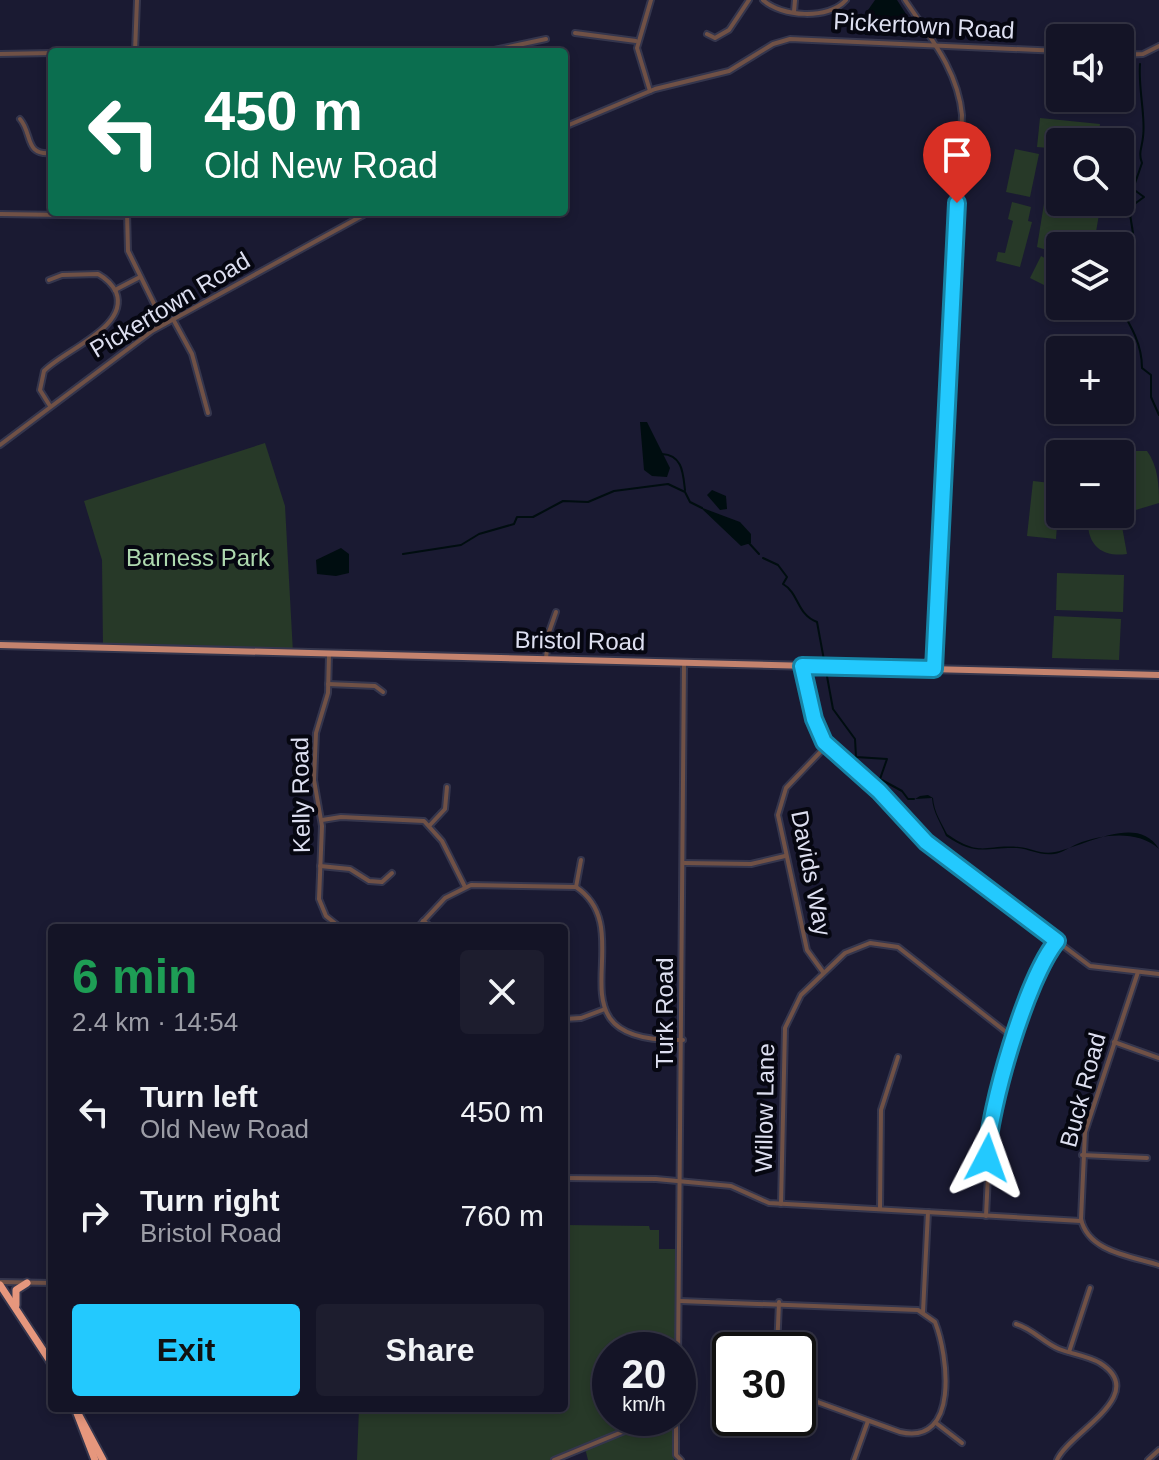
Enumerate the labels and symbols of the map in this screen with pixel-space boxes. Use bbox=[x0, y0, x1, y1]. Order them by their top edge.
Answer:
street label: Pickertown Road bbox=[833, 7, 1015, 44]
pin bbox=[923, 121, 991, 203]
street label: Pickertown Road bbox=[85, 246, 254, 363]
park label: Barness Park bbox=[126, 544, 271, 571]
street label: Bristol Road bbox=[514, 626, 646, 655]
street label: Kelly Road bbox=[286, 737, 315, 853]
street label: Davids Way bbox=[786, 808, 837, 938]
street label: Turk Road bbox=[651, 957, 678, 1069]
street label: Buck Road bbox=[1054, 1030, 1111, 1150]
street label: Willow Lane bbox=[750, 1043, 779, 1173]
position arrow bbox=[945, 1116, 1029, 1200]
speed limit sign: 30 bbox=[712, 1332, 816, 1436]

